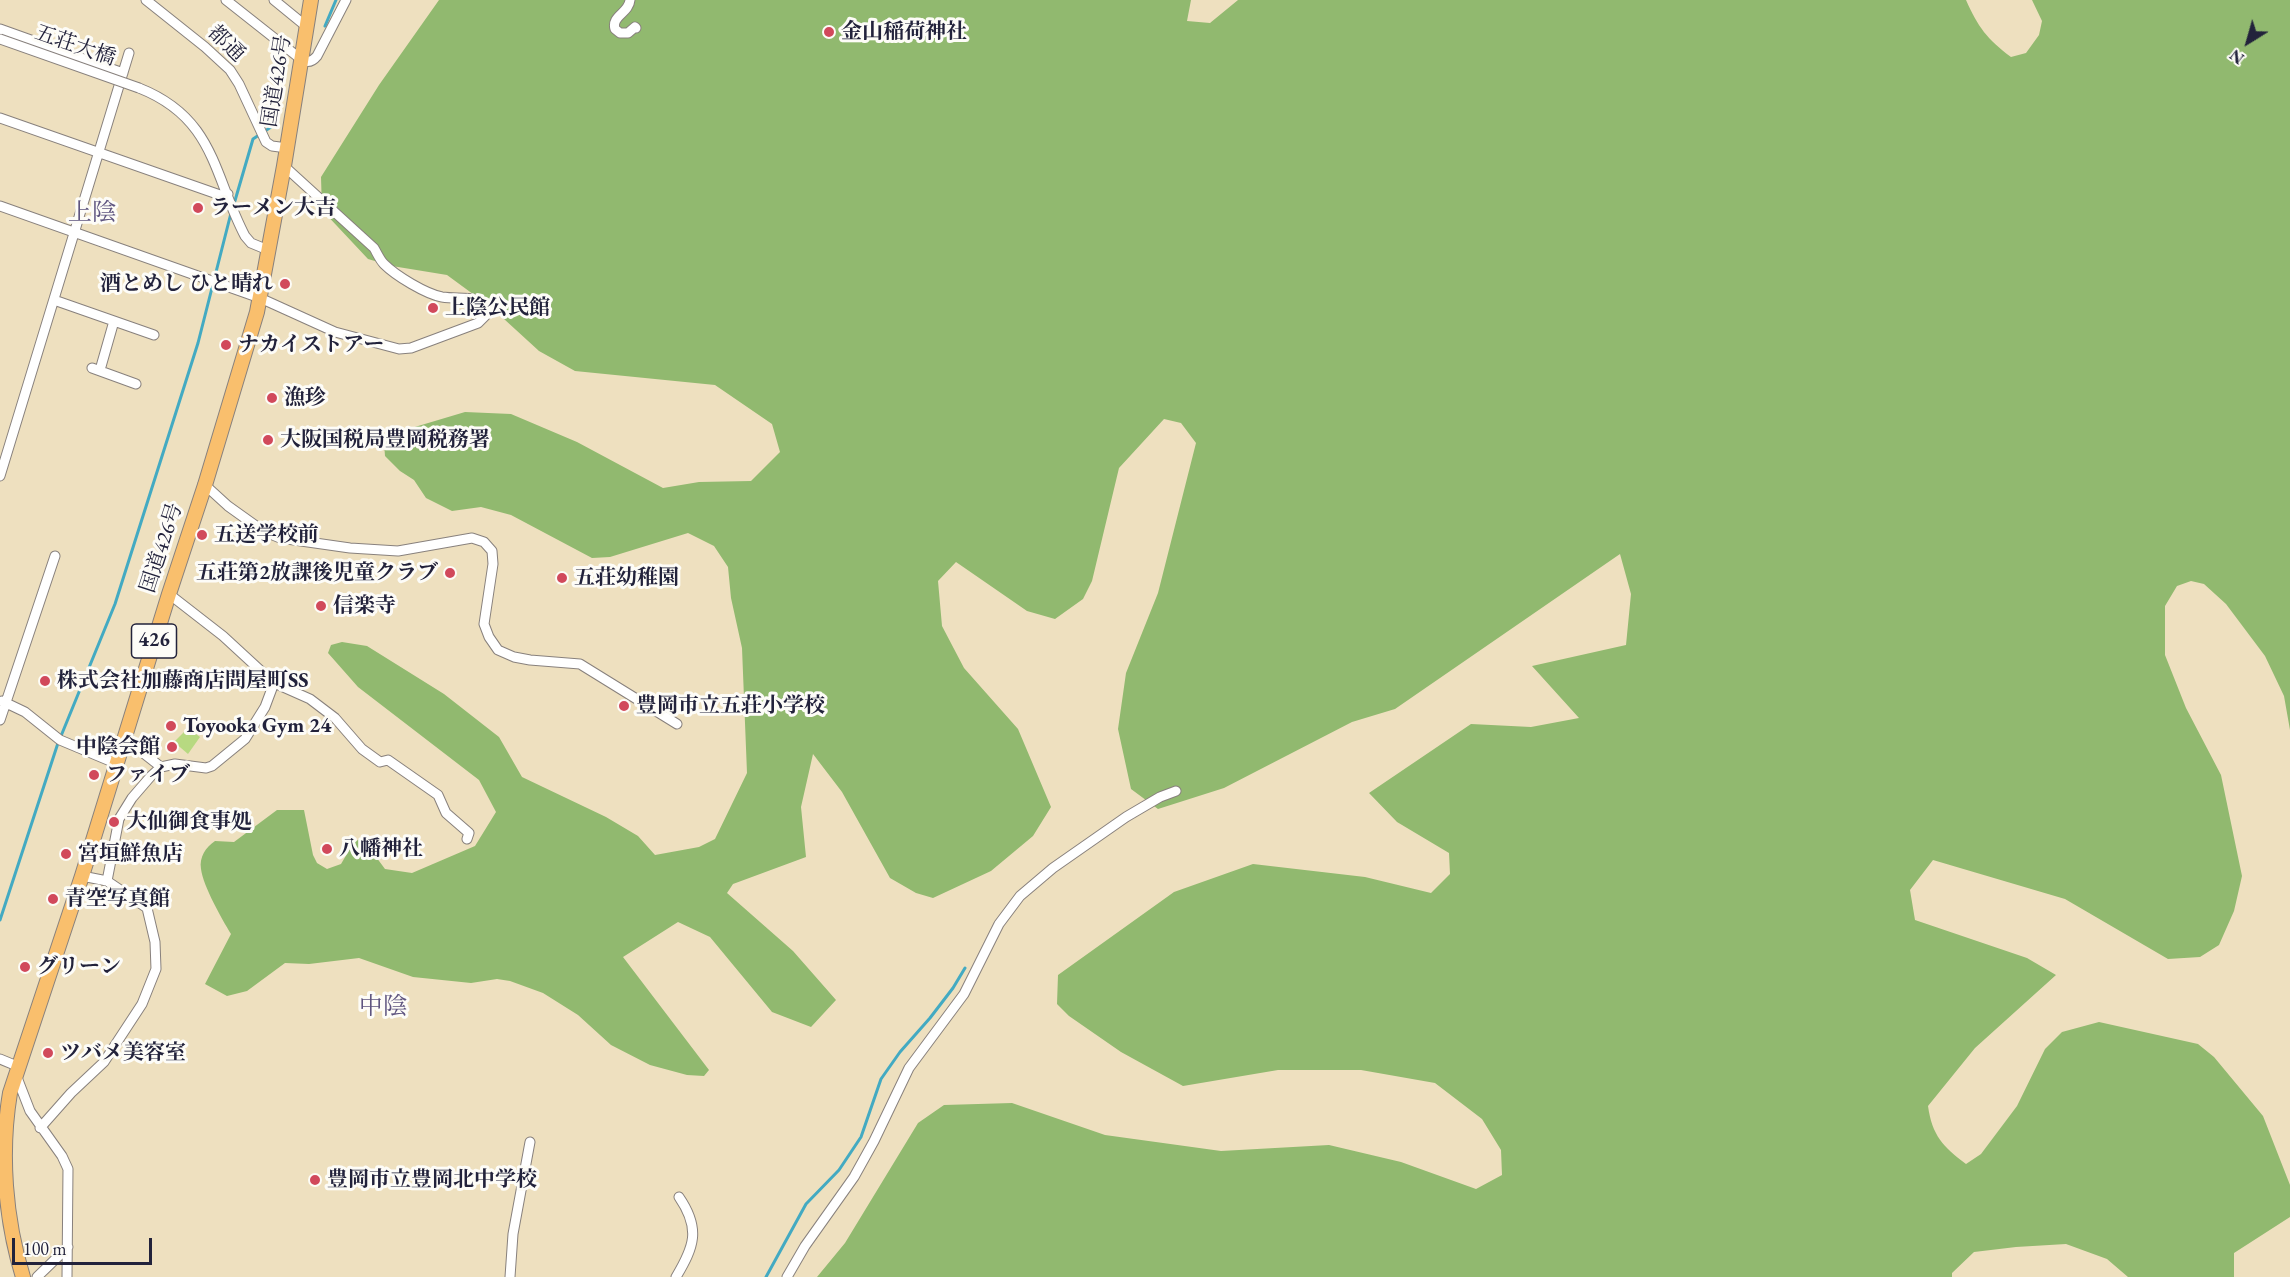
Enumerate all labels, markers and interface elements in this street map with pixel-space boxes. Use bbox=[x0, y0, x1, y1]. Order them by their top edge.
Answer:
north arrow bbox=[2218, 12, 2278, 72]
place label: 金山稲荷神社 bbox=[841, 19, 967, 45]
street label: 五荘大橋 bbox=[31, 20, 119, 72]
street label: 都通 bbox=[202, 20, 250, 68]
marker: 金山稲荷神社 bbox=[822, 25, 836, 39]
street label: 国道426号 bbox=[257, 33, 297, 129]
text: N bbox=[2225, 44, 2248, 69]
place label: ラーメン大吉 bbox=[210, 195, 336, 221]
district label: 上陰 bbox=[68, 199, 116, 227]
marker: ラーメン大吉 bbox=[191, 201, 205, 215]
place label: 酒とめし ひと晴れ bbox=[100, 271, 273, 297]
marker: 酒とめし ひと晴れ bbox=[278, 277, 292, 291]
place label: 上陰公民館 bbox=[445, 295, 550, 321]
marker: 上陰公民館 bbox=[426, 301, 440, 315]
place label: ナカイストアー bbox=[238, 332, 384, 358]
marker: ナカイストアー bbox=[219, 338, 233, 352]
place label: 漁珍 bbox=[284, 385, 326, 411]
marker: 漁珍 bbox=[265, 391, 279, 405]
place label: 大阪国税局豊岡税務署 bbox=[280, 427, 490, 453]
marker: 大阪国税局豊岡税務署 bbox=[261, 433, 275, 447]
street label: 国道426号 bbox=[136, 500, 188, 596]
place label: 五送学校前 bbox=[214, 522, 319, 548]
marker: 五送学校前 bbox=[195, 528, 209, 542]
place label: 五荘第2放課後児童クラブ bbox=[196, 560, 438, 586]
place label: 五荘幼稚園 bbox=[574, 565, 679, 591]
marker: 五荘第2放課後児童クラブ bbox=[443, 566, 457, 580]
marker: 五荘幼稚園 bbox=[555, 571, 569, 585]
place label: 信楽寺 bbox=[333, 593, 396, 619]
marker: 信楽寺 bbox=[314, 599, 328, 613]
road number: 426 bbox=[132, 624, 176, 658]
place label: 株式会社加藤商店問屋町SS bbox=[57, 668, 309, 694]
marker: 株式会社加藤商店問屋町SS bbox=[38, 674, 52, 688]
place label: 豊岡市立五荘小学校 bbox=[636, 693, 825, 719]
marker: 豊岡市立五荘小学校 bbox=[617, 699, 631, 713]
place label: Toyooka Gym 24 bbox=[183, 713, 331, 739]
marker: Toyooka Gym 24 bbox=[164, 719, 178, 733]
place label: 中陰会館 bbox=[76, 734, 160, 760]
marker: 中陰会館 bbox=[165, 740, 179, 754]
place label: ファイブ bbox=[106, 762, 190, 788]
marker: ファイブ bbox=[87, 768, 101, 782]
place label: 大仙御食事処 bbox=[126, 809, 252, 835]
marker: 大仙御食事処 bbox=[107, 815, 121, 829]
place label: 八幡神社 bbox=[339, 836, 423, 862]
place label: 宮垣鮮魚店 bbox=[78, 841, 183, 867]
marker: 八幡神社 bbox=[320, 842, 334, 856]
marker: 宮垣鮮魚店 bbox=[59, 847, 73, 861]
place label: 青空写真館 bbox=[65, 886, 170, 912]
marker: 青空写真館 bbox=[46, 892, 60, 906]
place label: グリーン bbox=[37, 954, 121, 980]
marker: グリーン bbox=[18, 960, 32, 974]
district label: 中陰 bbox=[359, 993, 407, 1021]
place label: ツバメ美容室 bbox=[60, 1040, 186, 1066]
marker: ツバメ美容室 bbox=[41, 1046, 55, 1060]
place label: 豊岡市立豊岡北中学校 bbox=[327, 1167, 537, 1193]
marker: 豊岡市立豊岡北中学校 bbox=[308, 1173, 322, 1187]
scale bar bbox=[15, 1226, 154, 1264]
text: 100 m bbox=[23, 1237, 67, 1260]

